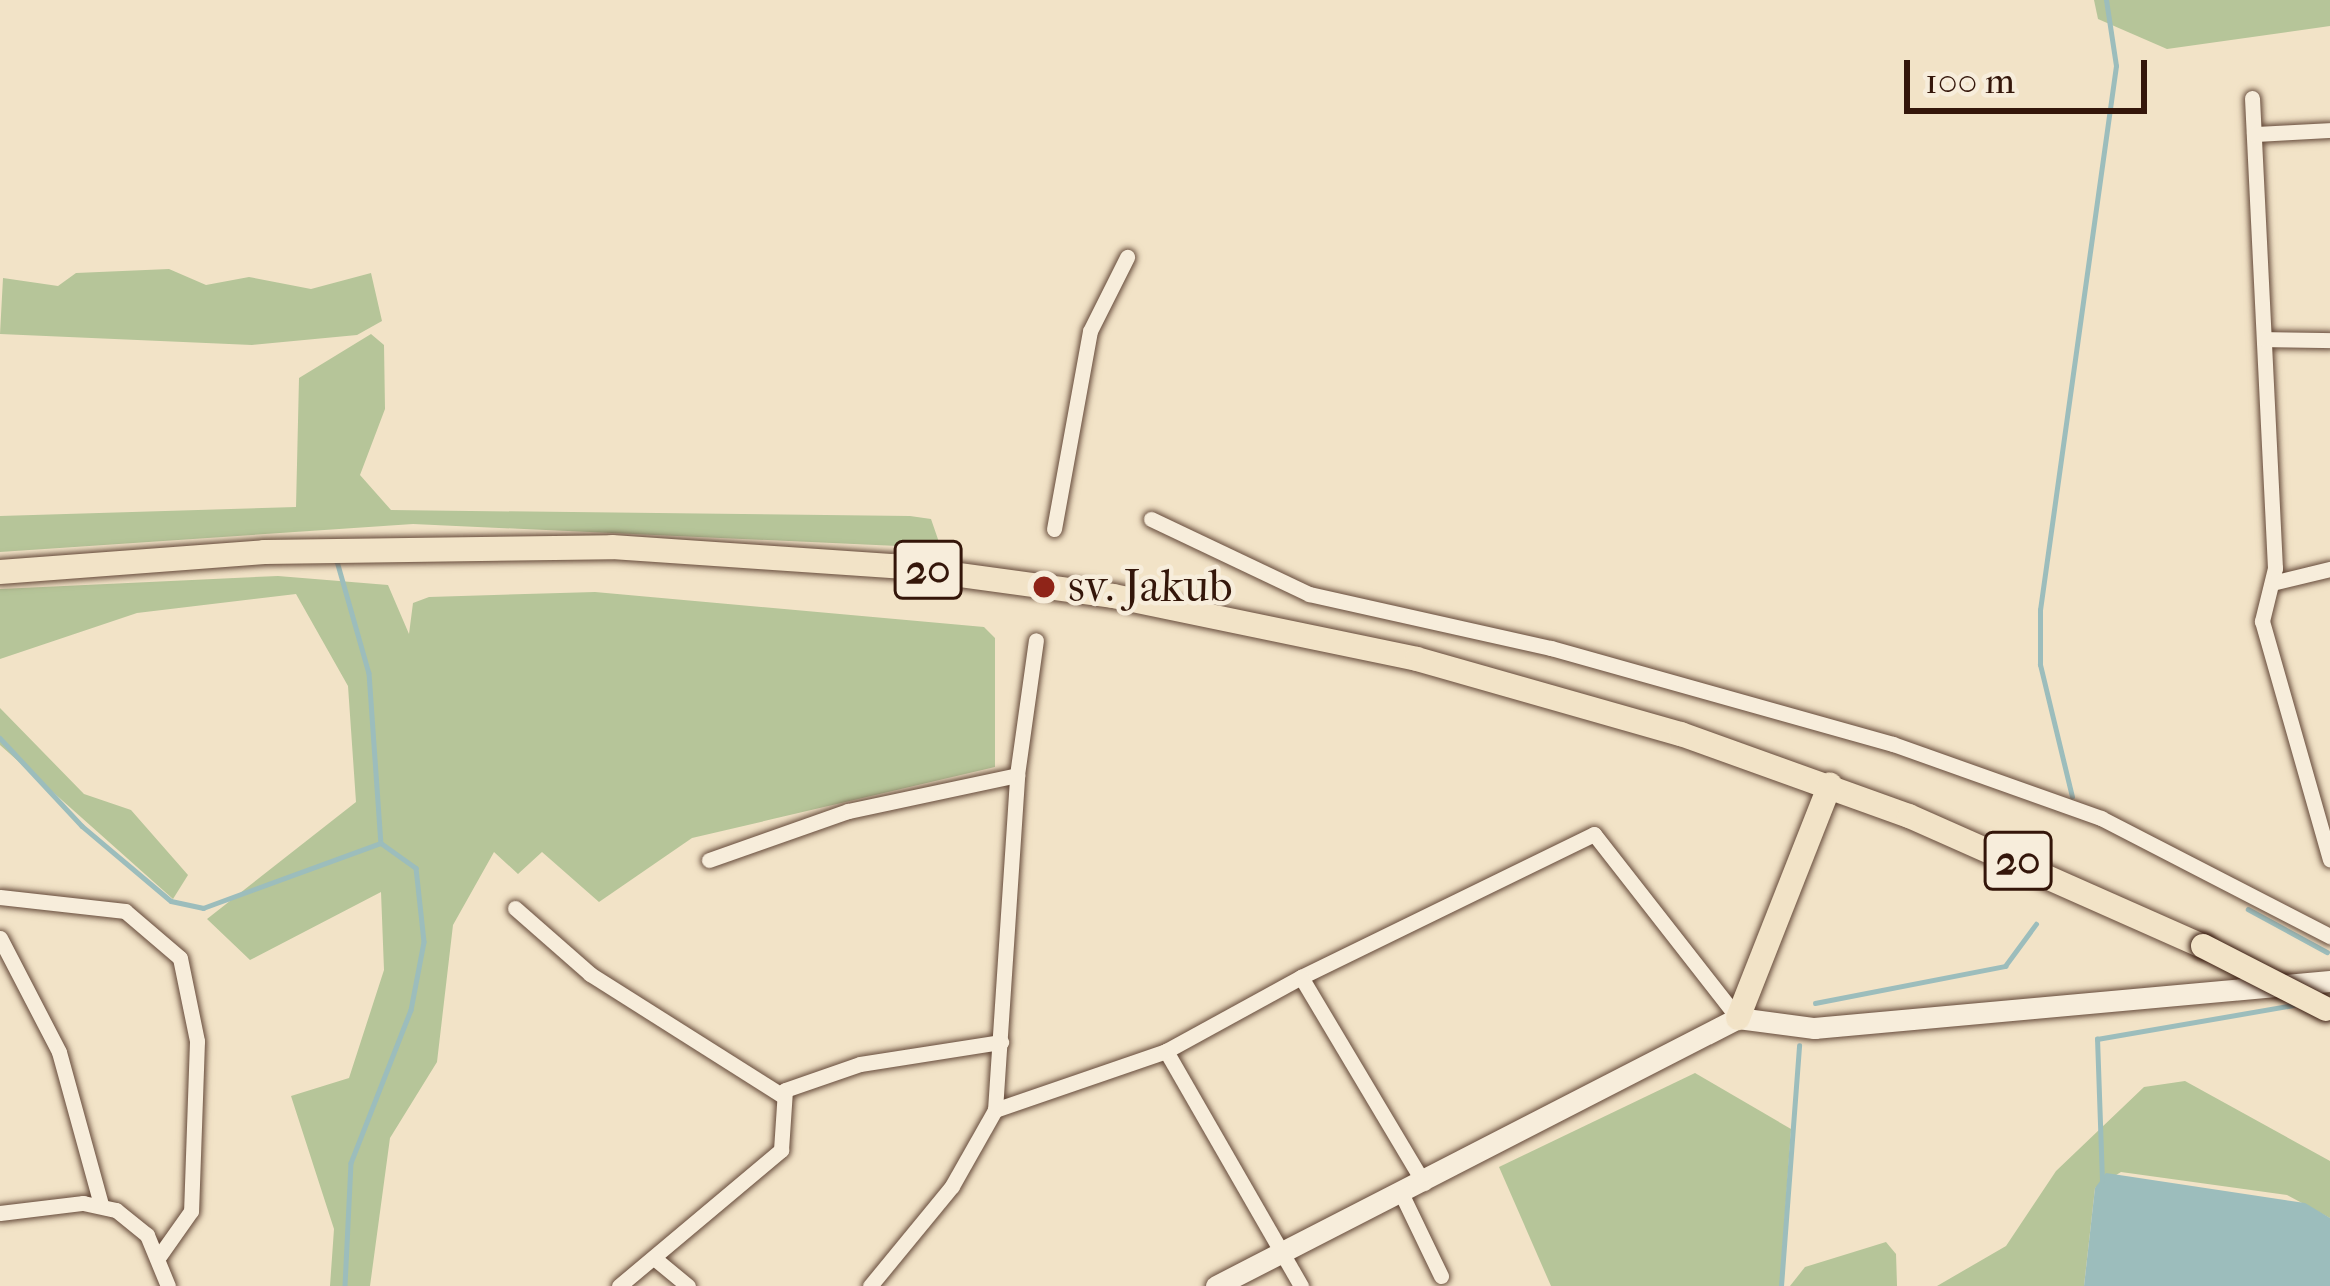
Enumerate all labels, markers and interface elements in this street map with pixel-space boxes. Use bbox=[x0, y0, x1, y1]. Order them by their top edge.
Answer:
scale bar bbox=[1910, 36, 2153, 110]
text: 100 m bbox=[1925, 60, 2015, 102]
road number: 20 bbox=[892, 534, 964, 606]
place label: sv. Jakub bbox=[1068, 560, 1232, 614]
marker: sv. Jakub bbox=[1031, 574, 1057, 600]
road number: 20 bbox=[1982, 825, 2054, 897]

